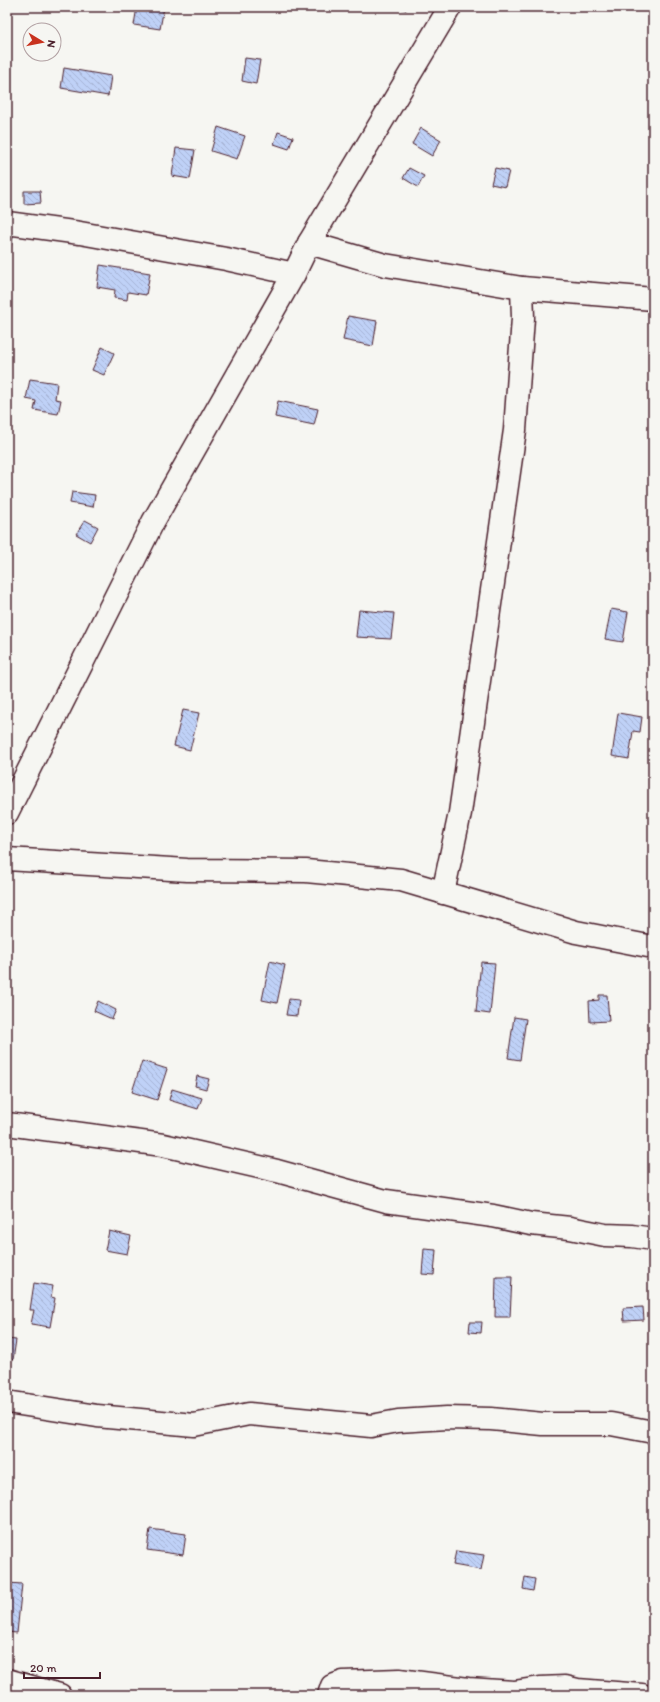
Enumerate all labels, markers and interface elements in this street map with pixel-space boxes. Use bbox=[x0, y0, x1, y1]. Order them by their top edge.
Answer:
north arrow bbox=[22, 22, 62, 62]
text: N bbox=[44, 39, 58, 48]
scale bar bbox=[24, 1654, 100, 1680]
text: 20 m bbox=[30, 1661, 57, 1675]

